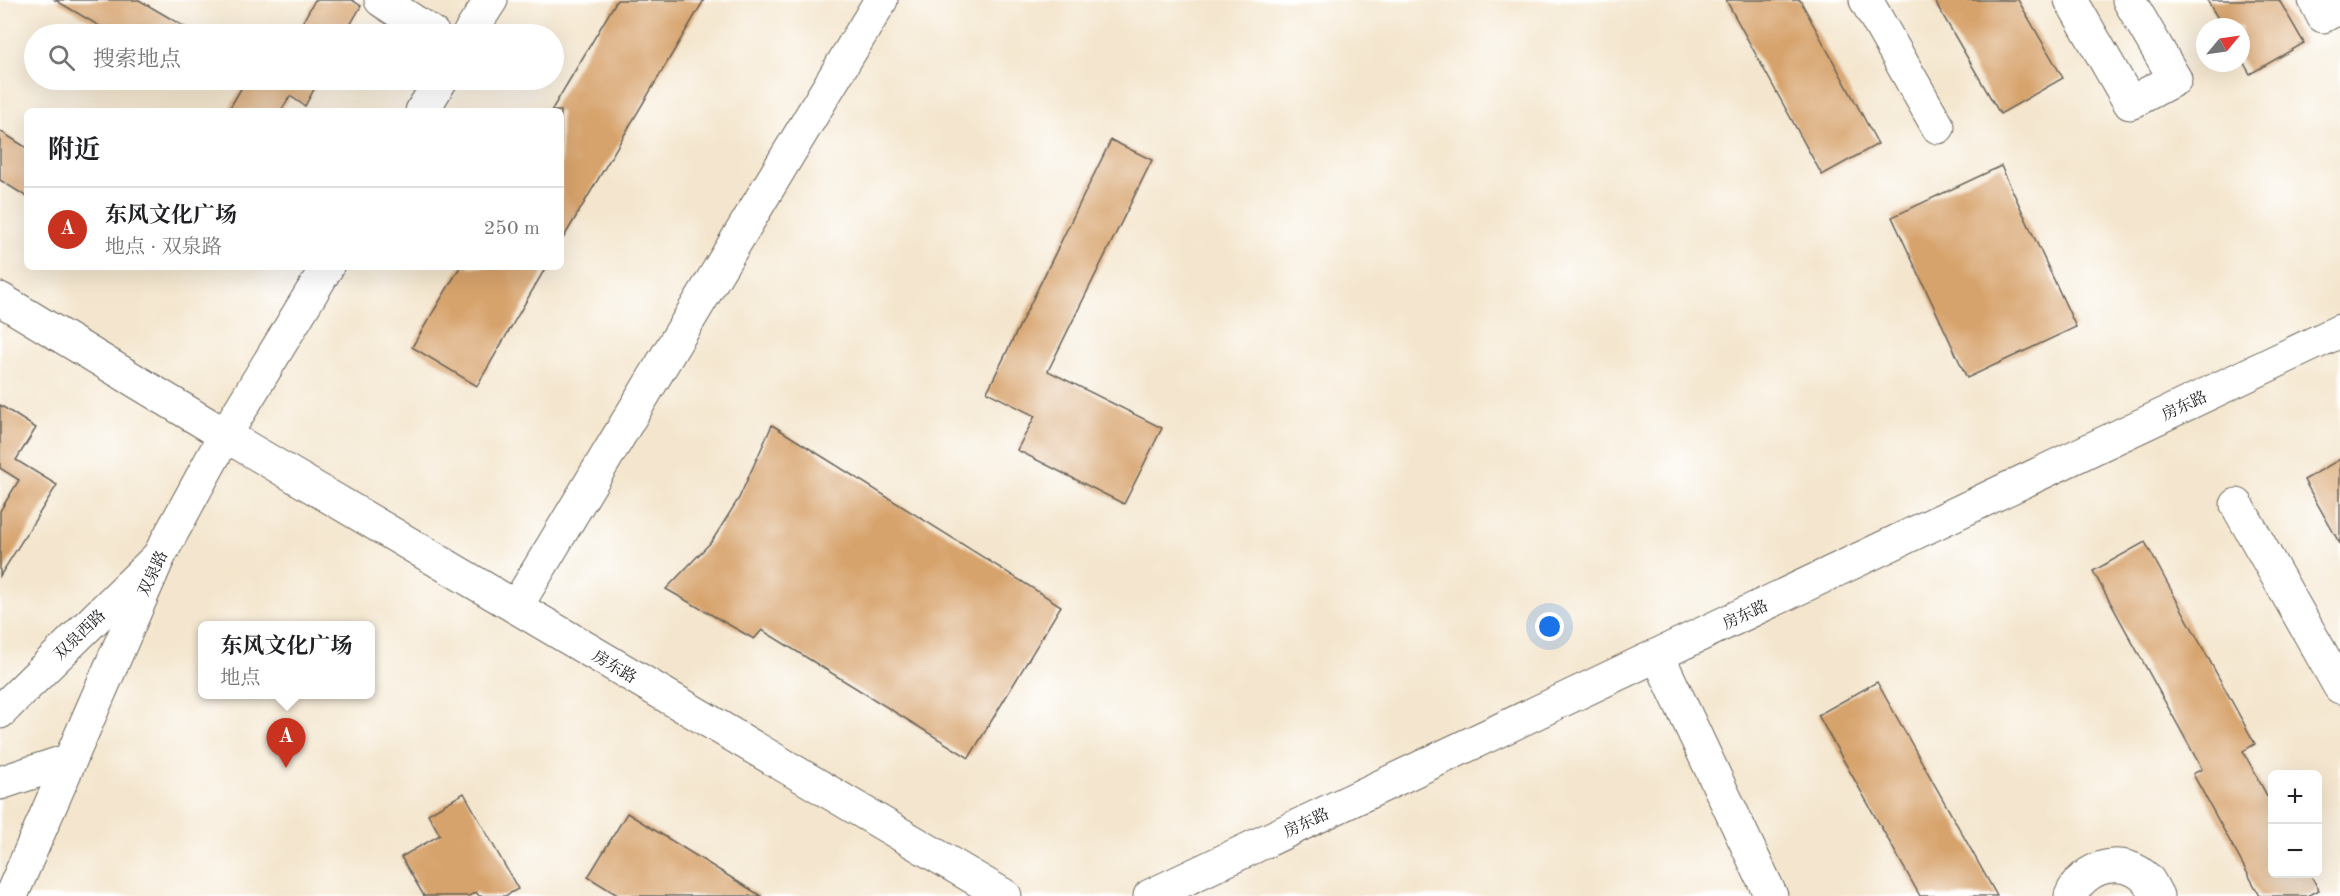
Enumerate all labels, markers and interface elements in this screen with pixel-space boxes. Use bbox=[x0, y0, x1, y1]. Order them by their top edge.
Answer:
north arrow bbox=[2196, 18, 2250, 72]
search box bbox=[24, 24, 564, 90]
icon: search bbox=[45, 41, 78, 74]
text: 搜索地点 bbox=[93, 49, 181, 71]
text: 附近 bbox=[48, 138, 100, 164]
text: 东风文化广场 bbox=[105, 205, 237, 227]
text: A bbox=[60, 219, 75, 239]
text: 250 m bbox=[484, 219, 540, 239]
text: 地点 · 双泉路 bbox=[105, 238, 222, 258]
street label: 房东路 bbox=[2159, 388, 2210, 424]
street label: 双泉路 bbox=[135, 548, 171, 599]
street label: 房东路 bbox=[1720, 597, 1771, 633]
street label: 双泉西路 bbox=[50, 606, 109, 663]
your location bbox=[1535, 612, 1564, 641]
popup bbox=[198, 621, 375, 699]
text: 东风文化广场 bbox=[220, 636, 353, 658]
street label: 房东路 bbox=[589, 647, 640, 687]
text: 地点 bbox=[220, 669, 260, 689]
pin: A bbox=[266, 718, 306, 768]
map controls bbox=[2268, 770, 2322, 878]
button: + bbox=[2268, 770, 2322, 824]
street label: 房东路 bbox=[1281, 805, 1332, 841]
button: − bbox=[2268, 824, 2322, 878]

